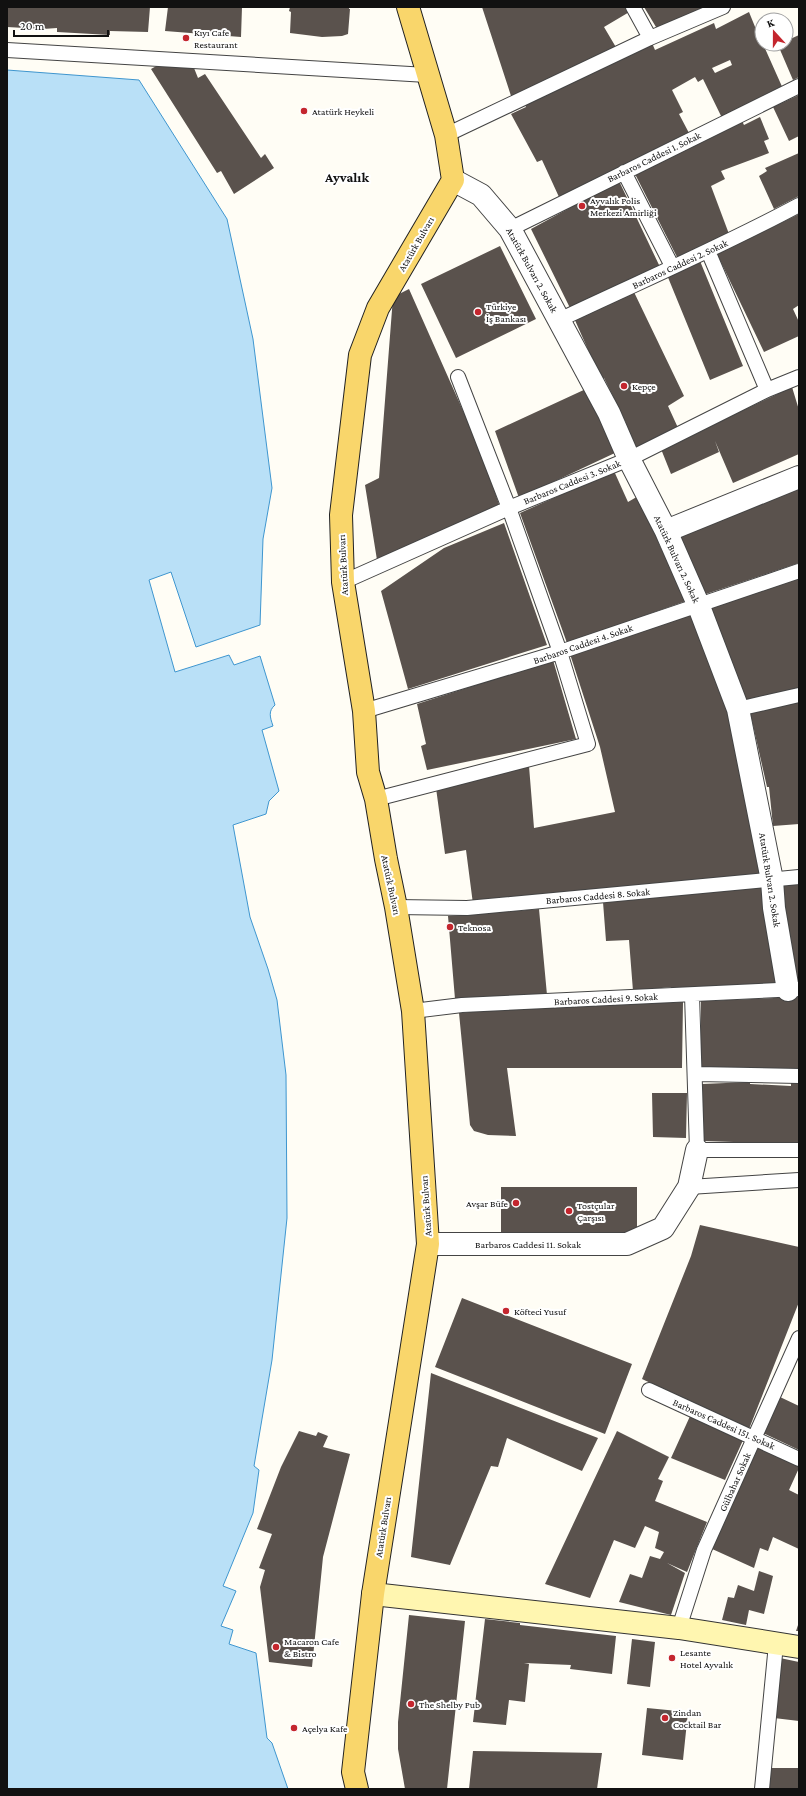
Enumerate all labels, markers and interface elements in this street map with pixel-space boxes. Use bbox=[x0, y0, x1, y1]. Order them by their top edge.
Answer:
scale bar bbox=[14, 12, 108, 38]
north arrow bbox=[754, 12, 794, 52]
text: K bbox=[765, 15, 777, 30]
text: 20 m bbox=[20, 19, 45, 33]
place label: Kıyı Cafe Restaurant bbox=[194, 27, 238, 50]
marker: Kıyı Cafe Restaurant bbox=[181, 33, 191, 43]
marker: Atatürk Heykeli bbox=[299, 106, 309, 116]
place label: Atatürk Heykeli bbox=[312, 106, 375, 117]
street label: Barbaros Caddesi 1. Sokak bbox=[606, 129, 703, 184]
district label: Ayvalık bbox=[324, 169, 369, 185]
place label: Ayvalık Polis Merkezi Amirliği bbox=[590, 195, 657, 218]
marker: Ayvalık Polis Merkezi Amirliği bbox=[577, 201, 587, 211]
street label: Atatürk Bulvarı bbox=[396, 215, 436, 273]
street label: Atatürk Bulvarı 2. Sokak bbox=[504, 226, 560, 315]
street label: Barbaros Caddesi 2. Sokak bbox=[631, 237, 730, 291]
place label: Türkiye İş Bankası bbox=[486, 301, 527, 324]
marker: Türkiye İş Bankası bbox=[473, 307, 483, 317]
marker: Kepçe bbox=[619, 381, 629, 391]
place label: Kepçe bbox=[632, 381, 656, 392]
street label: Barbaros Caddesi 3. Sokak bbox=[522, 457, 622, 507]
street label: Atatürk Bulvarı 2. Sokak bbox=[652, 513, 702, 605]
street label: Atatürk Bulvarı bbox=[336, 534, 350, 596]
street label: Barbaros Caddesi 4. Sokak bbox=[532, 622, 634, 666]
street label: Atatürk Bulvarı 2. Sokak bbox=[757, 832, 783, 928]
street label: Atatürk Bulvarı bbox=[379, 854, 403, 916]
street label: Barbaros Caddesi 8. Sokak bbox=[545, 886, 651, 906]
marker: Teknosa bbox=[445, 922, 455, 932]
place label: Teknosa bbox=[458, 922, 491, 933]
street label: Barbaros Caddesi 9. Sokak bbox=[554, 991, 658, 1007]
street label: Atatürk Bulvarı bbox=[418, 1175, 434, 1237]
place label: Avşar Büfe bbox=[466, 1198, 509, 1209]
marker: Avşar Büfe bbox=[511, 1198, 521, 1208]
place label: Tostçular Çarşısı bbox=[577, 1200, 615, 1223]
marker: Tostçular Çarşısı bbox=[564, 1206, 574, 1216]
street label: Barbaros Caddesi 11. Sokak bbox=[475, 1239, 581, 1250]
marker: Köfteci Yusuf bbox=[501, 1306, 511, 1316]
place label: Köfteci Yusuf bbox=[514, 1306, 567, 1317]
street label: Barbaros Caddesi 151. Sokak bbox=[671, 1396, 777, 1452]
street label: Gülbahar Sokak bbox=[717, 1451, 753, 1513]
street label: Atatürk Bulvarı bbox=[373, 1496, 393, 1558]
place label: Macaron Cafe & Bistro bbox=[284, 1636, 340, 1659]
marker: Macaron Cafe & Bistro bbox=[271, 1642, 281, 1652]
place label: Lesante Hotel Ayvalık bbox=[680, 1647, 733, 1670]
marker: Lesante Hotel Ayvalık bbox=[667, 1653, 677, 1663]
marker: The Shelby Pub bbox=[406, 1699, 416, 1709]
place label: The Shelby Pub bbox=[419, 1699, 480, 1710]
place label: Zindan Cocktail Bar bbox=[673, 1707, 722, 1730]
marker: Zindan Cocktail Bar bbox=[660, 1713, 670, 1723]
marker: Açelya Kafe bbox=[289, 1723, 299, 1733]
place label: Açelya Kafe bbox=[302, 1723, 348, 1734]

